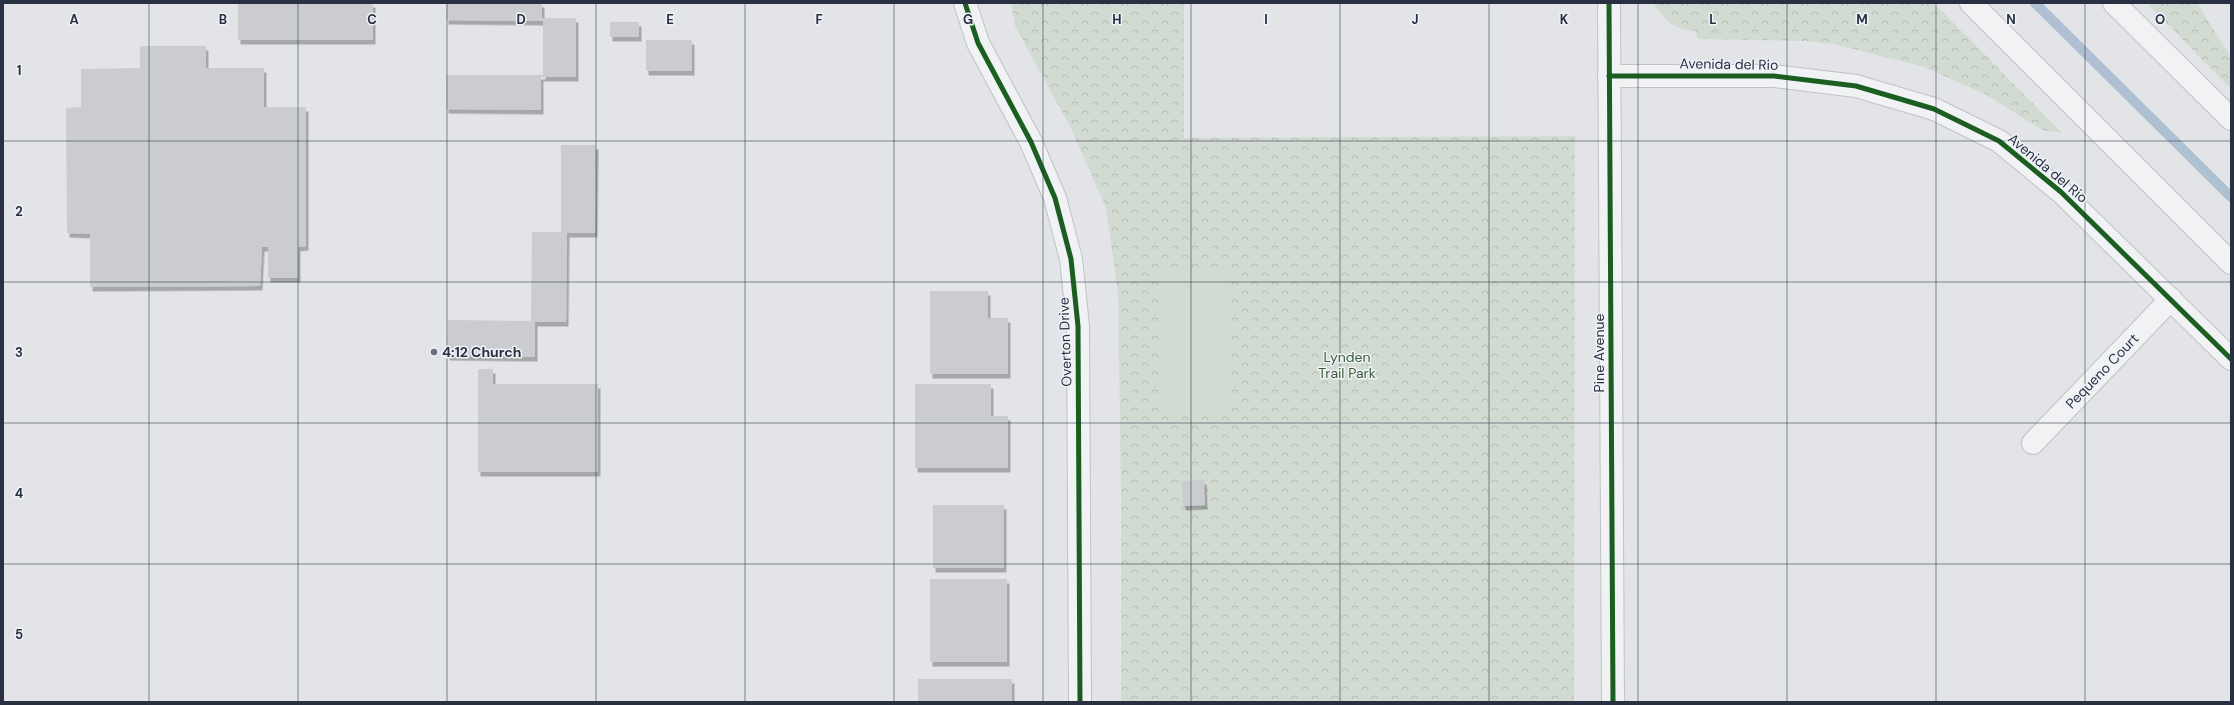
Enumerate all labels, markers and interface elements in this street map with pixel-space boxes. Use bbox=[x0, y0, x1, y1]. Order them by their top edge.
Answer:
text: A bbox=[69, 11, 79, 28]
text: B bbox=[219, 11, 227, 28]
text: C bbox=[367, 11, 377, 28]
text: D bbox=[516, 11, 526, 28]
text: E bbox=[666, 11, 674, 28]
text: F bbox=[815, 11, 823, 28]
text: G bbox=[963, 11, 973, 28]
text: H bbox=[1112, 11, 1122, 28]
text: I bbox=[1264, 11, 1268, 28]
text: J bbox=[1411, 11, 1419, 28]
text: K bbox=[1560, 11, 1569, 28]
text: L bbox=[1709, 11, 1717, 28]
text: M bbox=[1856, 11, 1868, 28]
text: N bbox=[2006, 11, 2016, 28]
text: O bbox=[2155, 11, 2165, 28]
street label: Avenida del Rio bbox=[1680, 54, 1778, 74]
text: 1 bbox=[17, 62, 21, 79]
street label: Avenida del Rio bbox=[2004, 129, 2092, 207]
text: 2 bbox=[15, 203, 23, 220]
street label: Overton Drive bbox=[1054, 297, 1076, 387]
street label: Pine Avenue bbox=[1590, 314, 1608, 392]
street label: Pequeno Court bbox=[2062, 330, 2142, 412]
place label: 4:12 Church bbox=[442, 343, 522, 361]
text: 3 bbox=[15, 344, 23, 361]
marker: 4:12 Church bbox=[429, 347, 439, 357]
park label: Lynden Trail Park bbox=[1318, 348, 1376, 382]
text: 4 bbox=[15, 485, 23, 502]
text: 5 bbox=[15, 626, 23, 643]

